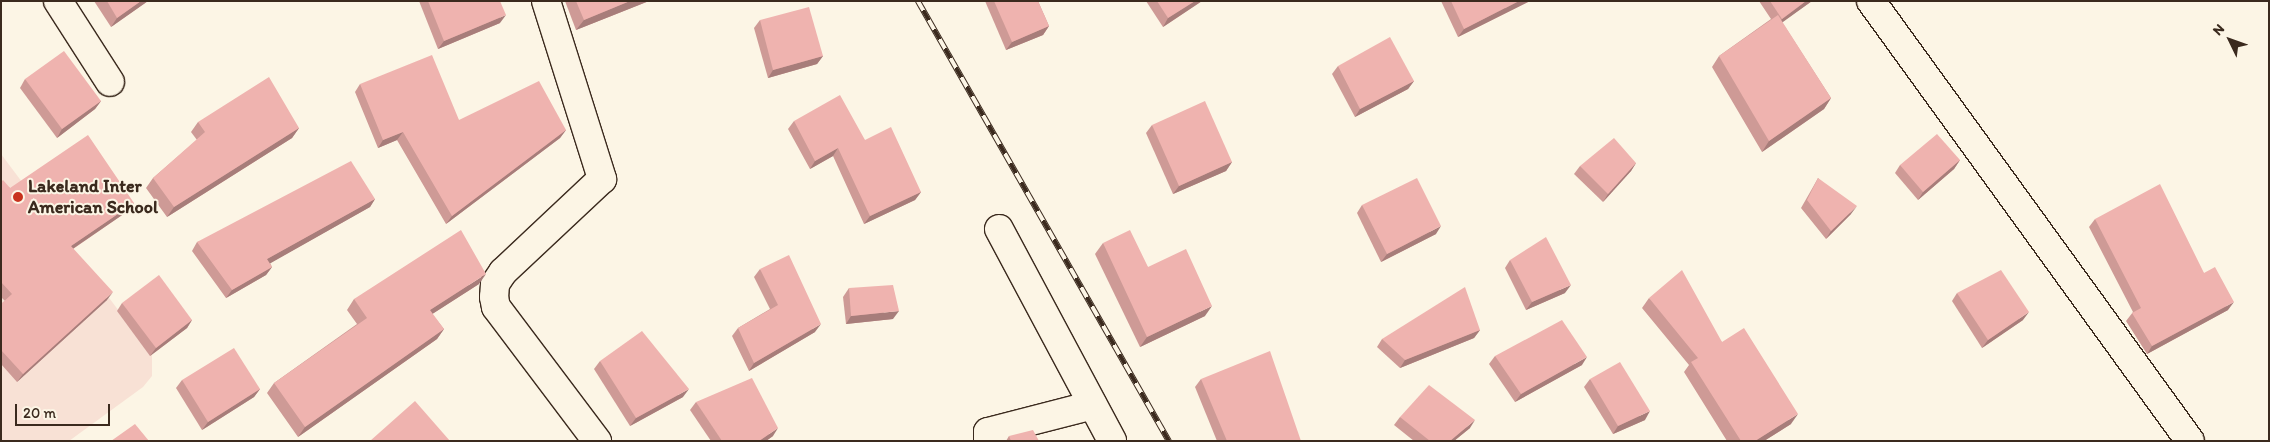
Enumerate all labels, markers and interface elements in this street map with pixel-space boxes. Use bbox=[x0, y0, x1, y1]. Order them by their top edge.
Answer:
north arrow bbox=[2205, 15, 2255, 65]
text: N bbox=[2209, 20, 2228, 39]
place label: Lakeland Inter American School bbox=[28, 176, 158, 218]
marker: Lakeland Inter American School bbox=[12, 191, 24, 203]
scale bar bbox=[18, 394, 112, 426]
text: 20 m bbox=[23, 404, 56, 422]

